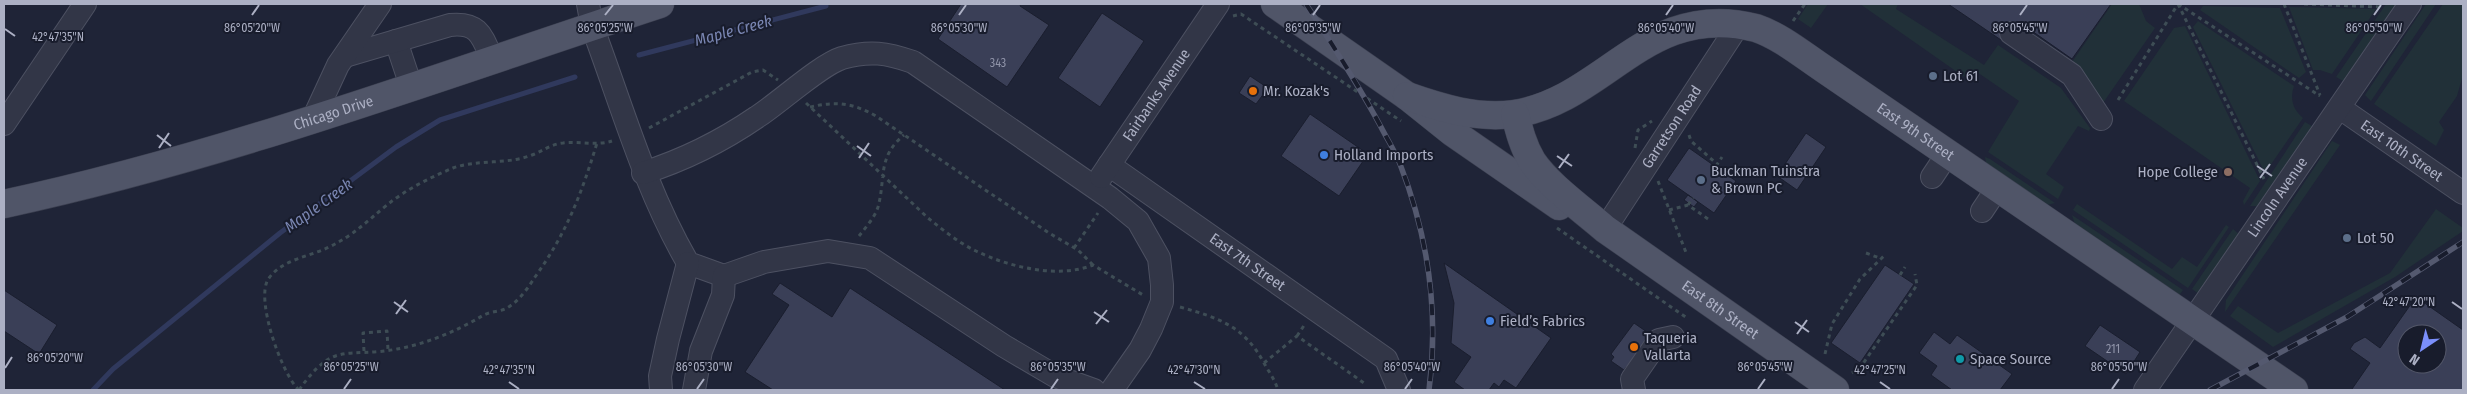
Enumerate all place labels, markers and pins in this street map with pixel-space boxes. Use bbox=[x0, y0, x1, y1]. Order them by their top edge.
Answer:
place label: Lot 61 bbox=[1943, 67, 1978, 85]
marker: Lot 61 bbox=[1927, 70, 1939, 82]
place label: Mr. Kozak's bbox=[1263, 82, 1329, 100]
marker: Mr. Kozak's bbox=[1247, 85, 1259, 97]
place label: Holland Imports bbox=[1334, 146, 1434, 164]
marker: Holland Imports bbox=[1318, 149, 1330, 161]
place label: Buckman Tuinstra & Brown PC bbox=[1711, 162, 1820, 197]
place label: Hope College bbox=[2137, 163, 2218, 181]
marker: Hope College bbox=[2222, 166, 2234, 178]
marker: Buckman Tuinstra & Brown PC bbox=[1695, 174, 1707, 186]
place label: Lot 50 bbox=[2357, 229, 2394, 247]
marker: Lot 50 bbox=[2341, 232, 2353, 244]
place label: Field’s Fabrics bbox=[1500, 312, 1585, 330]
marker: Field’s Fabrics bbox=[1484, 315, 1496, 327]
place label: Taqueria Vallarta bbox=[1644, 329, 1697, 364]
marker: Taqueria Vallarta bbox=[1628, 341, 1640, 353]
place label: Space Source bbox=[1970, 350, 2051, 368]
marker: Space Source bbox=[1954, 353, 1966, 365]

